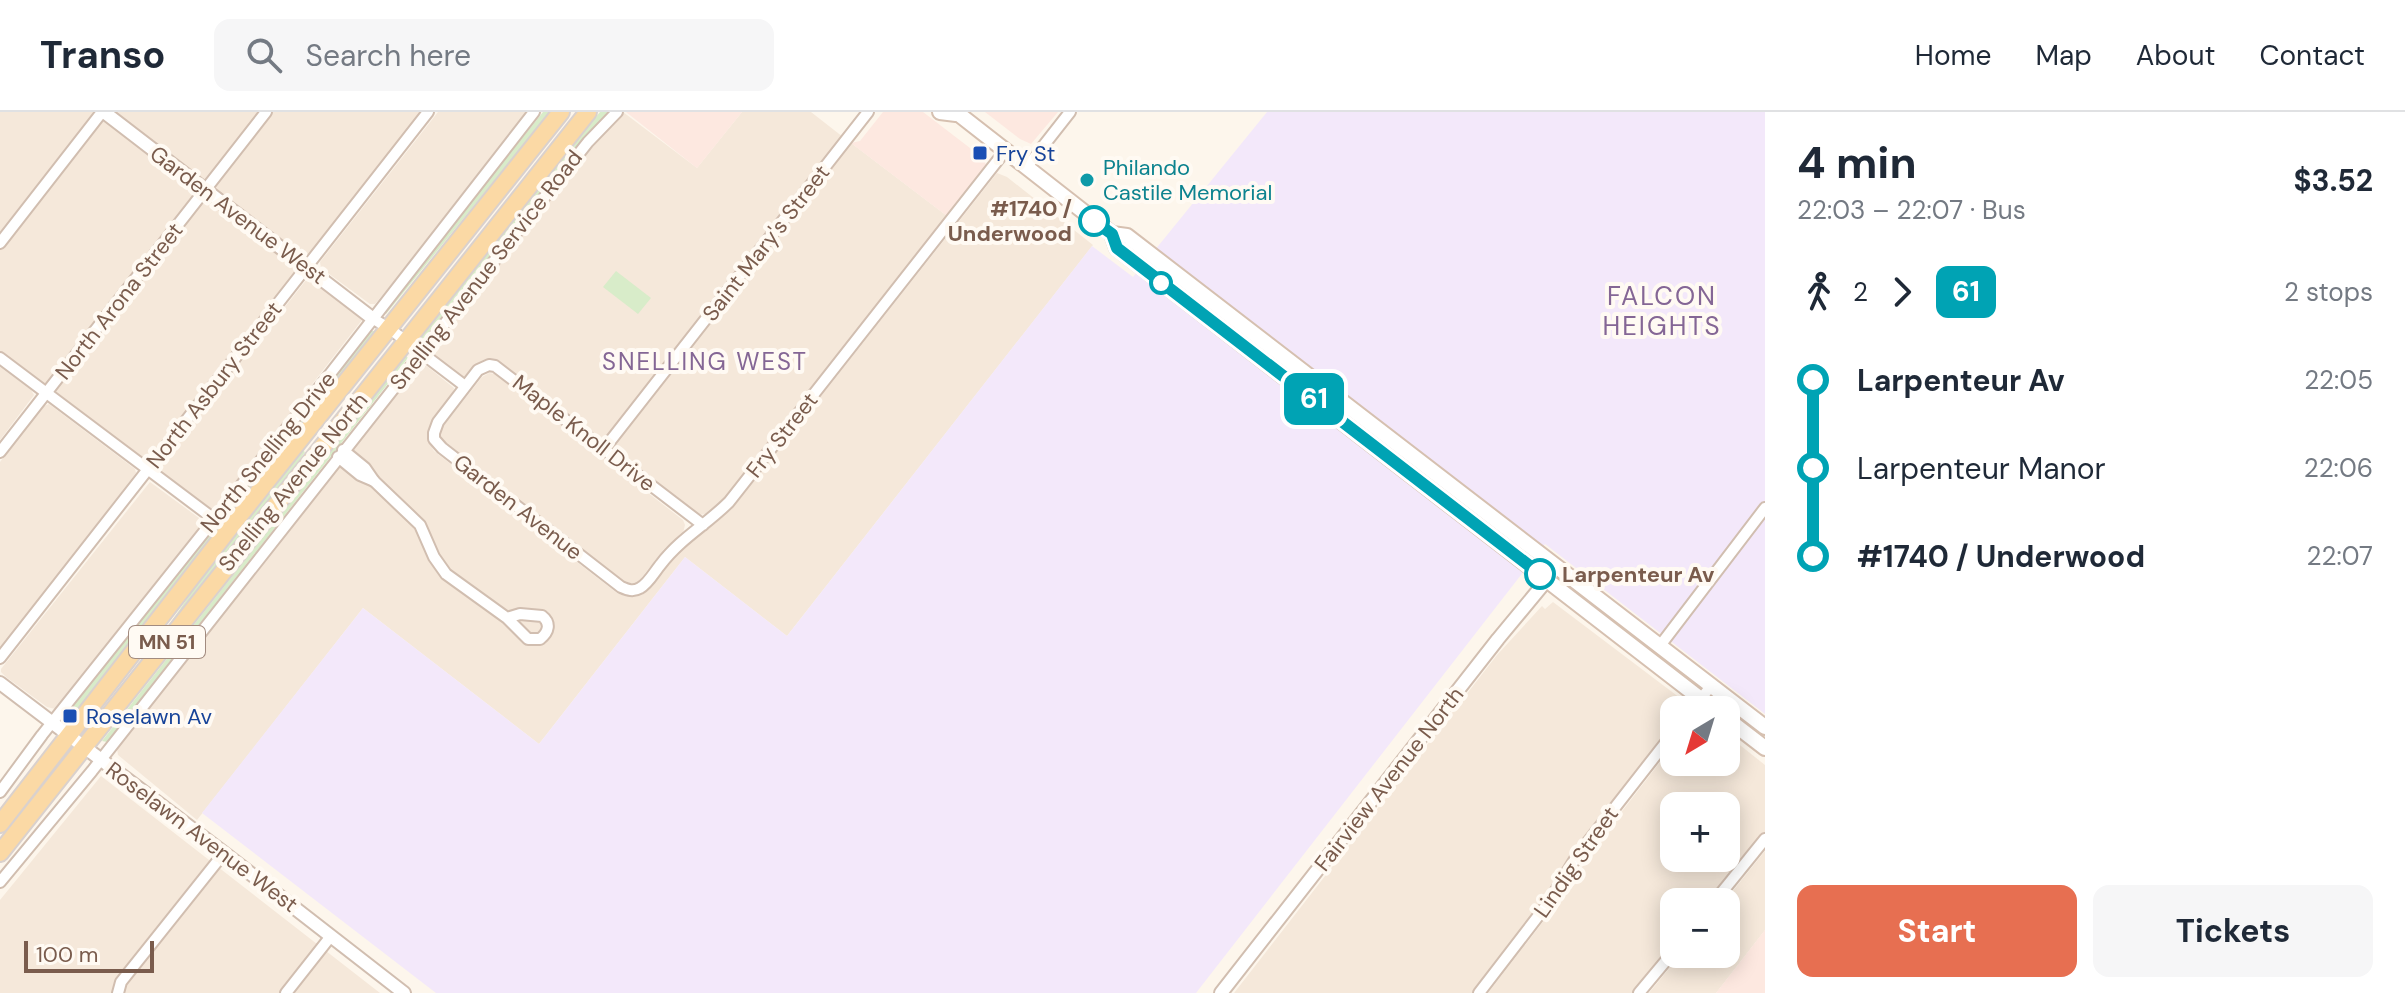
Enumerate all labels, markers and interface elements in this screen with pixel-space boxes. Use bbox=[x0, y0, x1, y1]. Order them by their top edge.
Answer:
search box bbox=[214, 19, 774, 91]
text: Transo bbox=[40, 30, 166, 80]
icon: search bbox=[242, 33, 286, 77]
text: Search here bbox=[306, 36, 471, 75]
text: Home bbox=[1915, 37, 1991, 74]
text: Map bbox=[2035, 37, 2092, 74]
text: About bbox=[2136, 37, 2215, 74]
text: Contact bbox=[2259, 37, 2365, 74]
text: 4 min bbox=[1797, 134, 1917, 192]
street label: Garden Avenue West bbox=[144, 139, 332, 291]
place label: Fry St bbox=[996, 139, 1055, 168]
street label: Snelling Avenue Service Road bbox=[383, 144, 589, 396]
marker: Fry St bbox=[971, 144, 989, 162]
place label: Philando Castile Memorial bbox=[1103, 153, 1272, 207]
street label: Saint Mary's Street bbox=[696, 159, 836, 327]
text: $3.52 bbox=[2293, 161, 2373, 200]
marker: Philando Castile Memorial bbox=[1078, 171, 1096, 189]
text: 22:03 – 22:07 · Bus bbox=[1797, 193, 2026, 227]
place label: #1740 / Underwood bbox=[948, 194, 1072, 248]
marker: #1740 / Underwood bbox=[1079, 206, 1109, 236]
street label: North Arona Street bbox=[49, 217, 189, 385]
icon: walk bbox=[1797, 270, 1841, 314]
icon: forward bbox=[1880, 270, 1924, 314]
unlabelled marker bbox=[1150, 272, 1172, 294]
text: 61 bbox=[1952, 273, 1980, 310]
text: 2 bbox=[1853, 275, 1868, 309]
text: 2 stops bbox=[2284, 275, 2373, 309]
district label: FALCON HEIGHTS bbox=[1602, 279, 1722, 343]
street label: North Asbury Street bbox=[140, 296, 288, 474]
district label: SNELLING WEST bbox=[602, 346, 808, 377]
text: Larpenteur Av bbox=[1857, 361, 2065, 400]
text: 22:05 bbox=[2304, 363, 2373, 397]
street label: North Snelling Drive bbox=[194, 365, 342, 539]
street label: Maple Knoll Drive bbox=[507, 368, 661, 498]
line badge: 61 bbox=[1278, 373, 1350, 425]
text: 61 bbox=[1300, 380, 1328, 417]
street label: Snelling Avenue North bbox=[212, 387, 374, 577]
street label: Fry Street bbox=[740, 387, 824, 483]
street label: Garden Avenue bbox=[448, 448, 588, 566]
text: Larpenteur Manor bbox=[1857, 449, 2106, 488]
text: 22:06 bbox=[2304, 451, 2373, 485]
text: #1740 / Underwood bbox=[1857, 537, 2145, 576]
text: 22:07 bbox=[2306, 539, 2373, 573]
marker: Larpenteur Av bbox=[1525, 559, 1555, 589]
place label: Larpenteur Av bbox=[1562, 560, 1715, 589]
road number: MN 51 bbox=[129, 626, 205, 658]
street label: Fairview Avenue North bbox=[1308, 681, 1470, 877]
north arrow bbox=[1660, 696, 1740, 776]
map controls bbox=[1660, 696, 1740, 968]
place label: Roselawn Av bbox=[86, 702, 212, 731]
marker: Roselawn Av bbox=[61, 707, 79, 725]
street label: Roselawn Avenue West bbox=[100, 755, 304, 919]
button: + bbox=[1660, 792, 1740, 872]
street label: Lindig Street bbox=[1527, 801, 1625, 923]
button: Start bbox=[1797, 885, 2077, 977]
button: Tickets bbox=[2093, 885, 2373, 977]
button: − bbox=[1660, 888, 1740, 968]
scale bar bbox=[24, 937, 154, 973]
text: 100 m bbox=[36, 940, 98, 969]

